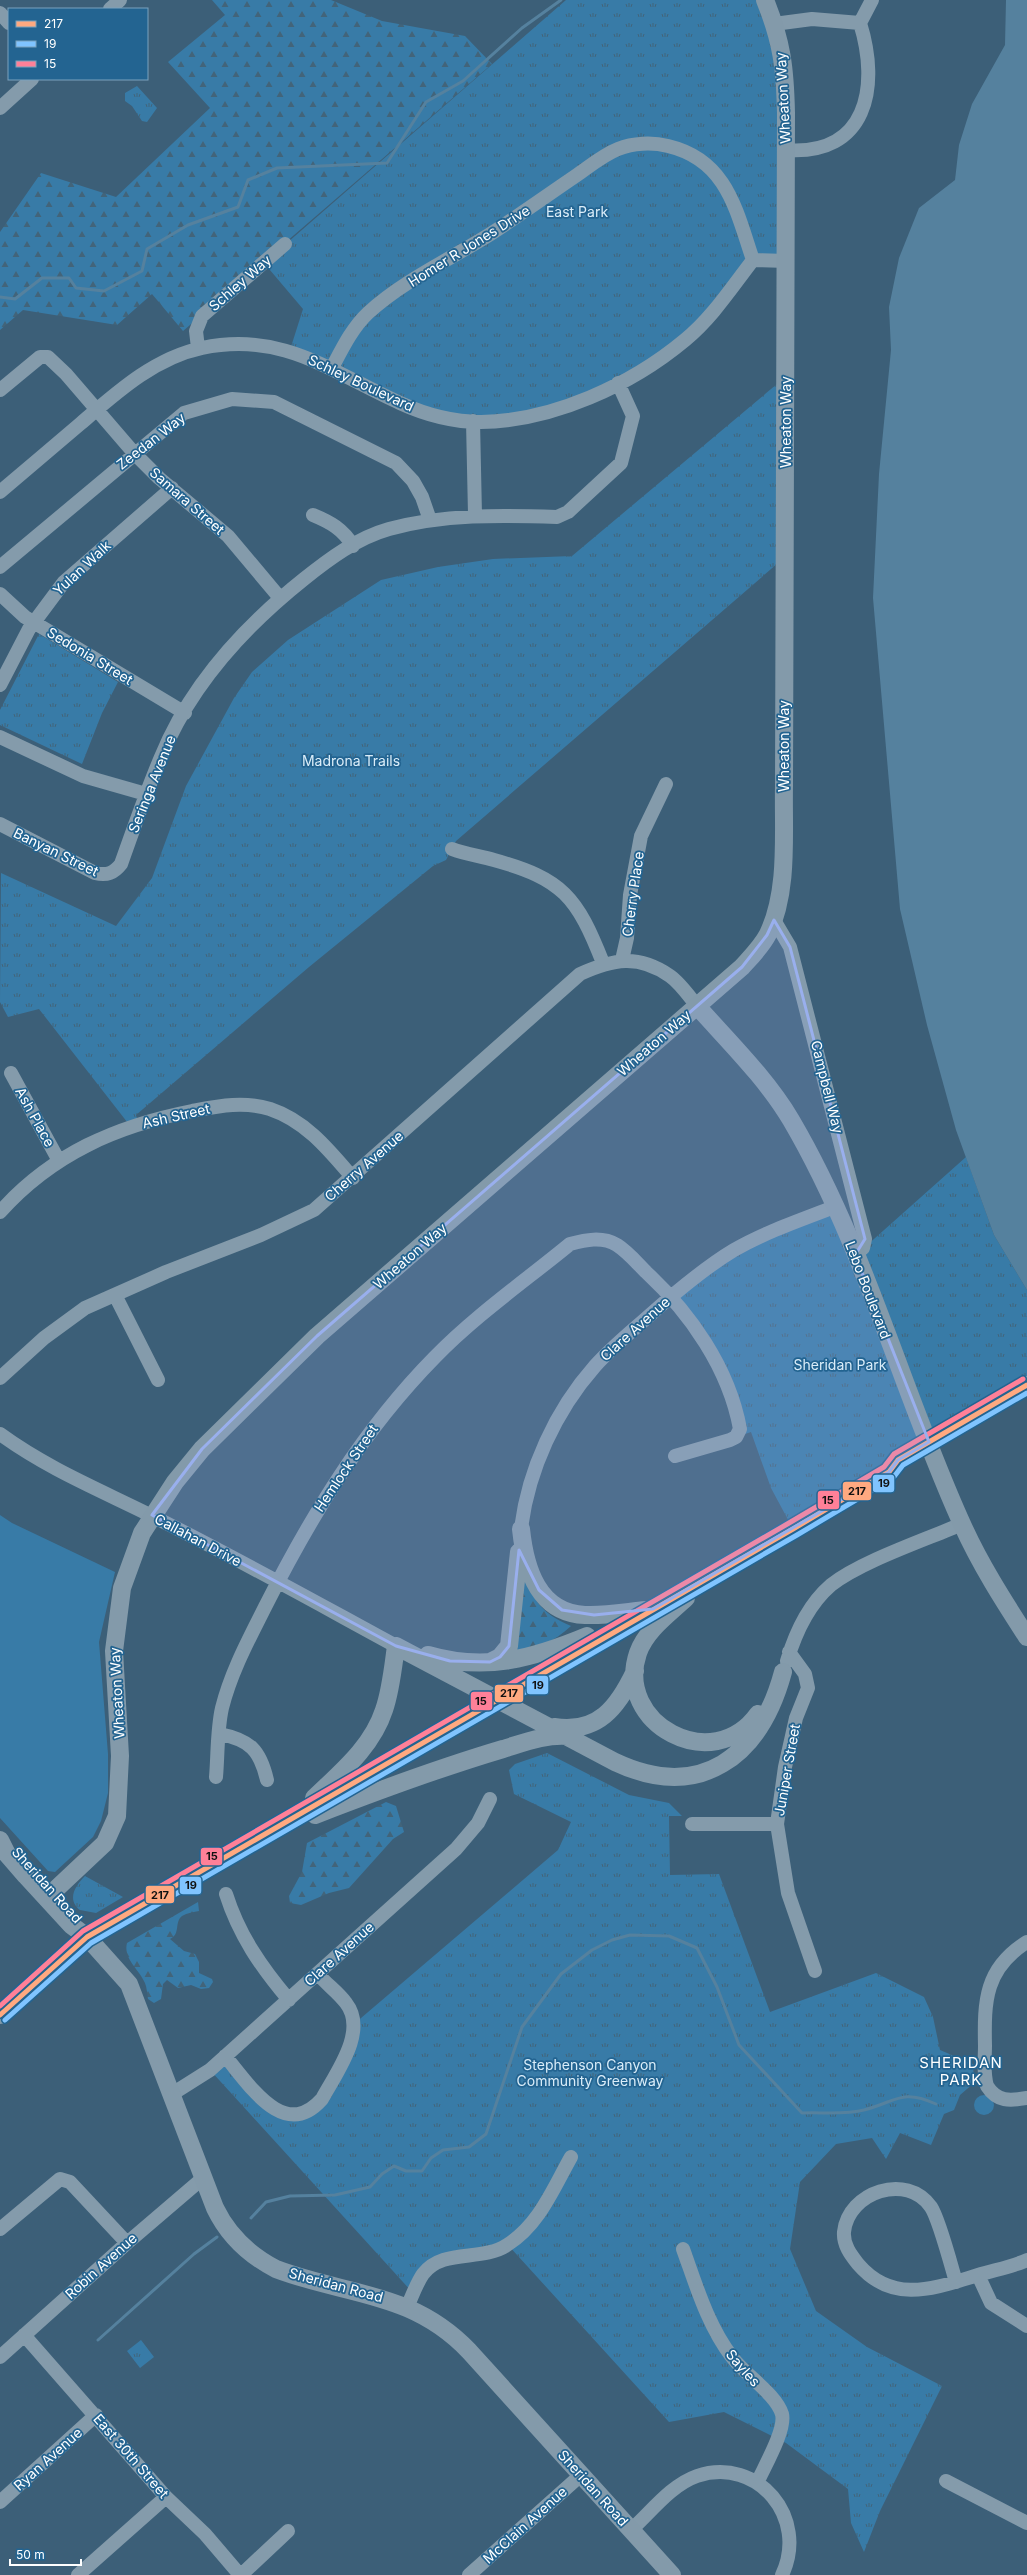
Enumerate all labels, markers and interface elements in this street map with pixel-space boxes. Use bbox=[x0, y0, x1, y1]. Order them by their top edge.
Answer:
legend bbox=[8, 8, 148, 80]
text: 217 bbox=[44, 16, 63, 31]
text: 19 bbox=[44, 36, 56, 51]
street label: Wheaton Way bbox=[772, 52, 793, 144]
text: 15 bbox=[44, 56, 56, 71]
street label: Homer R Jones Drive bbox=[405, 201, 533, 290]
park label: East Park bbox=[546, 203, 608, 220]
street label: Schley Way bbox=[205, 251, 274, 314]
street label: Schley Boulevard bbox=[306, 351, 417, 414]
street label: Wheaton Way bbox=[777, 376, 794, 468]
street label: Zeedan Way bbox=[113, 408, 188, 473]
street label: Samara Street bbox=[146, 464, 229, 538]
street label: Yulan Walk bbox=[49, 536, 114, 599]
street label: Sedonia Street bbox=[44, 623, 137, 688]
street label: Wheaton Way bbox=[775, 700, 792, 792]
street label: Seringa Avenue bbox=[124, 732, 179, 835]
park label: Madrona Trails bbox=[302, 752, 400, 769]
street label: Banyan Street bbox=[11, 824, 102, 880]
street label: Cherry Place bbox=[618, 850, 647, 938]
street label: Wheaton Way bbox=[613, 1006, 694, 1079]
street label: Campbell Way bbox=[808, 1039, 847, 1135]
street label: Ash Place bbox=[12, 1084, 59, 1150]
street label: Ash Street bbox=[140, 1099, 212, 1132]
street label: Cherry Avenue bbox=[321, 1127, 406, 1204]
street label: Wheaton Way bbox=[369, 1219, 450, 1292]
street label: Lebo Boulevard bbox=[842, 1239, 895, 1341]
street label: Clare Avenue bbox=[596, 1293, 673, 1364]
park label: Sheridan Park bbox=[794, 1356, 887, 1373]
street label: Hemlock Street bbox=[310, 1420, 381, 1515]
line badge: 19 bbox=[872, 1474, 895, 1493]
text: 19 bbox=[878, 1476, 890, 1490]
line badge: 217 bbox=[842, 1481, 872, 1501]
text: 217 bbox=[848, 1484, 866, 1498]
line badge: 15 bbox=[817, 1490, 840, 1510]
text: 15 bbox=[822, 1493, 834, 1507]
street label: Callahan Drive bbox=[152, 1510, 245, 1570]
street label: Wheaton Way bbox=[106, 1647, 127, 1739]
line badge: 19 bbox=[526, 1675, 549, 1695]
text: 19 bbox=[532, 1678, 544, 1692]
line badge: 217 bbox=[494, 1684, 524, 1703]
text: 217 bbox=[500, 1686, 518, 1700]
line badge: 15 bbox=[470, 1691, 493, 1711]
text: 15 bbox=[475, 1694, 487, 1708]
street label: Juniper Street bbox=[770, 1722, 803, 1817]
street label: Sheridan Road bbox=[9, 1843, 86, 1926]
line badge: 15 bbox=[200, 1847, 223, 1866]
text: 15 bbox=[206, 1849, 218, 1863]
line badge: 19 bbox=[179, 1876, 202, 1895]
text: 19 bbox=[185, 1878, 197, 1892]
line badge: 217 bbox=[145, 1885, 175, 1904]
text: 217 bbox=[151, 1888, 169, 1902]
street label: Clare Avenue bbox=[300, 1918, 377, 1989]
district label: SHERIDAN PARK bbox=[919, 2053, 1003, 2089]
park label: Stephenson Canyon Community Greenway bbox=[517, 2056, 664, 2089]
street label: Robin Avenue bbox=[61, 2229, 140, 2302]
street label: Sheridan Road bbox=[287, 2264, 385, 2305]
street label: Sayles bbox=[723, 2346, 764, 2390]
street label: East 30th Street bbox=[90, 2410, 173, 2502]
street label: Ryan Avenue bbox=[10, 2424, 85, 2494]
street label: Sheridan Road bbox=[555, 2446, 632, 2529]
street label: McClain Avenue bbox=[479, 2483, 570, 2567]
scale bar bbox=[10, 2541, 81, 2567]
text: 50 m bbox=[16, 2547, 45, 2562]

